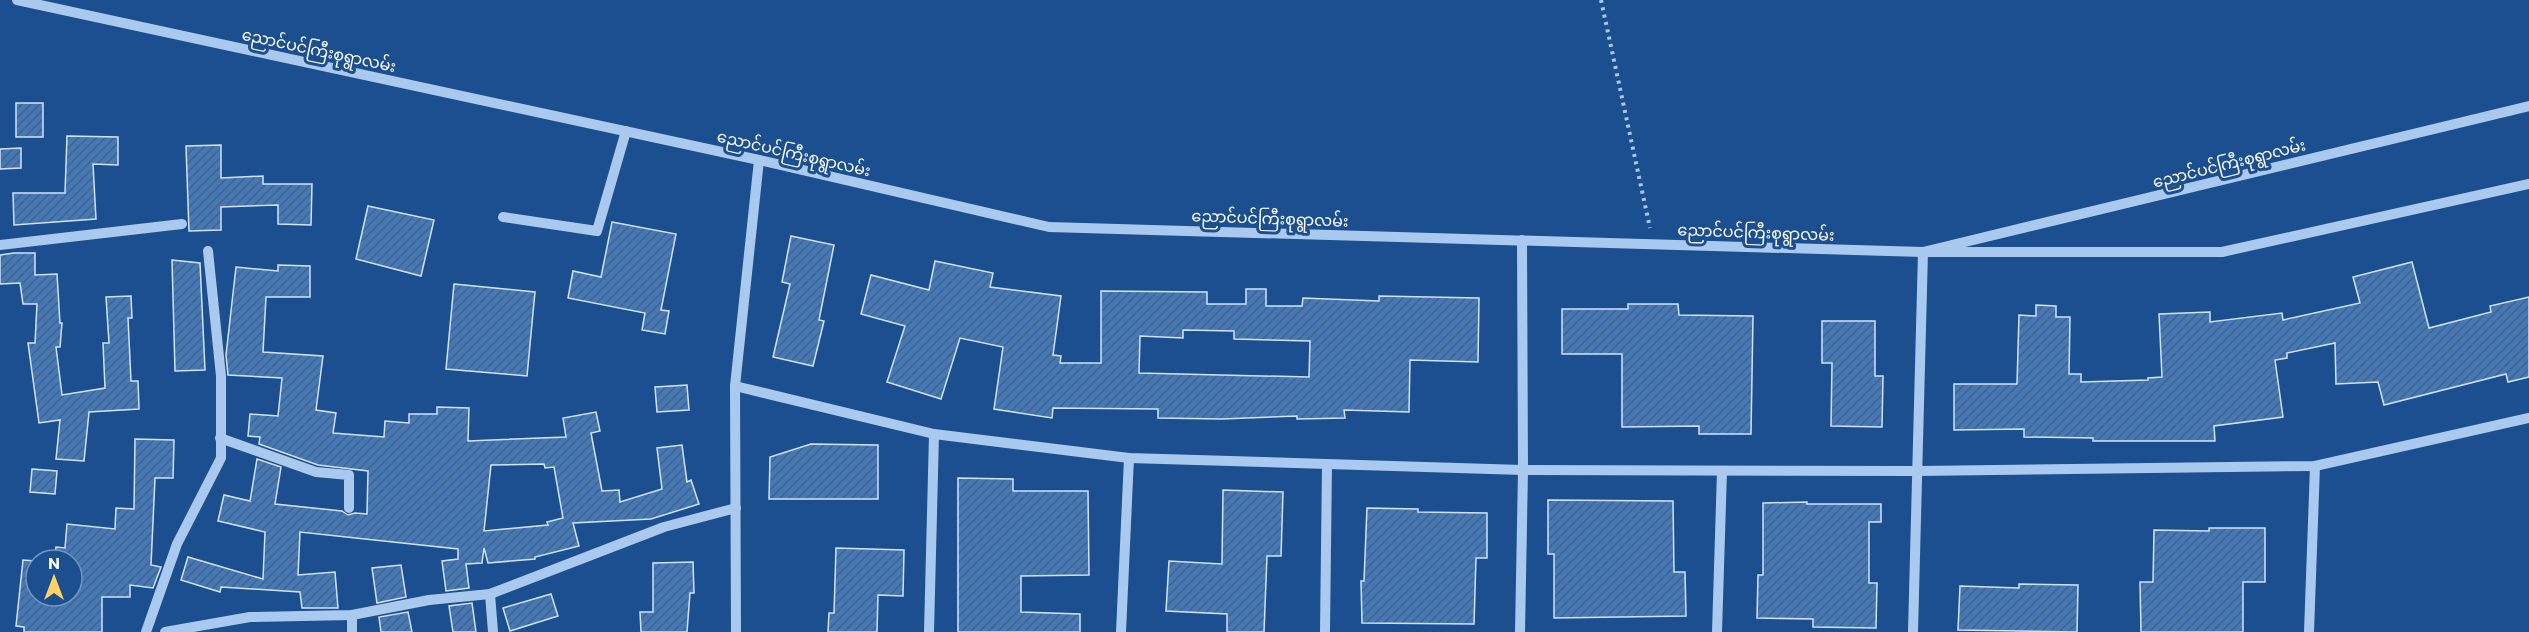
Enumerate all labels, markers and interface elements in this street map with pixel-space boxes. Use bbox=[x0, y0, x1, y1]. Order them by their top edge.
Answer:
street label: ညောင်ပင်ကြီးစုရွာလမ်း bbox=[239, 23, 398, 81]
street label: ညောင်ပင်ကြီးစုရွာလမ်း bbox=[714, 125, 873, 185]
street label: ညောင်ပင်ကြီးစုရွာလမ်း bbox=[2150, 133, 2309, 197]
street label: ညောင်ပင်ကြီးစုရွာလမ်း bbox=[1191, 204, 1349, 236]
street label: ညောင်ပင်ကြီးစုရွာလမ်း bbox=[1677, 218, 1835, 250]
north arrow bbox=[24, 548, 84, 608]
text: N bbox=[48, 553, 60, 572]

